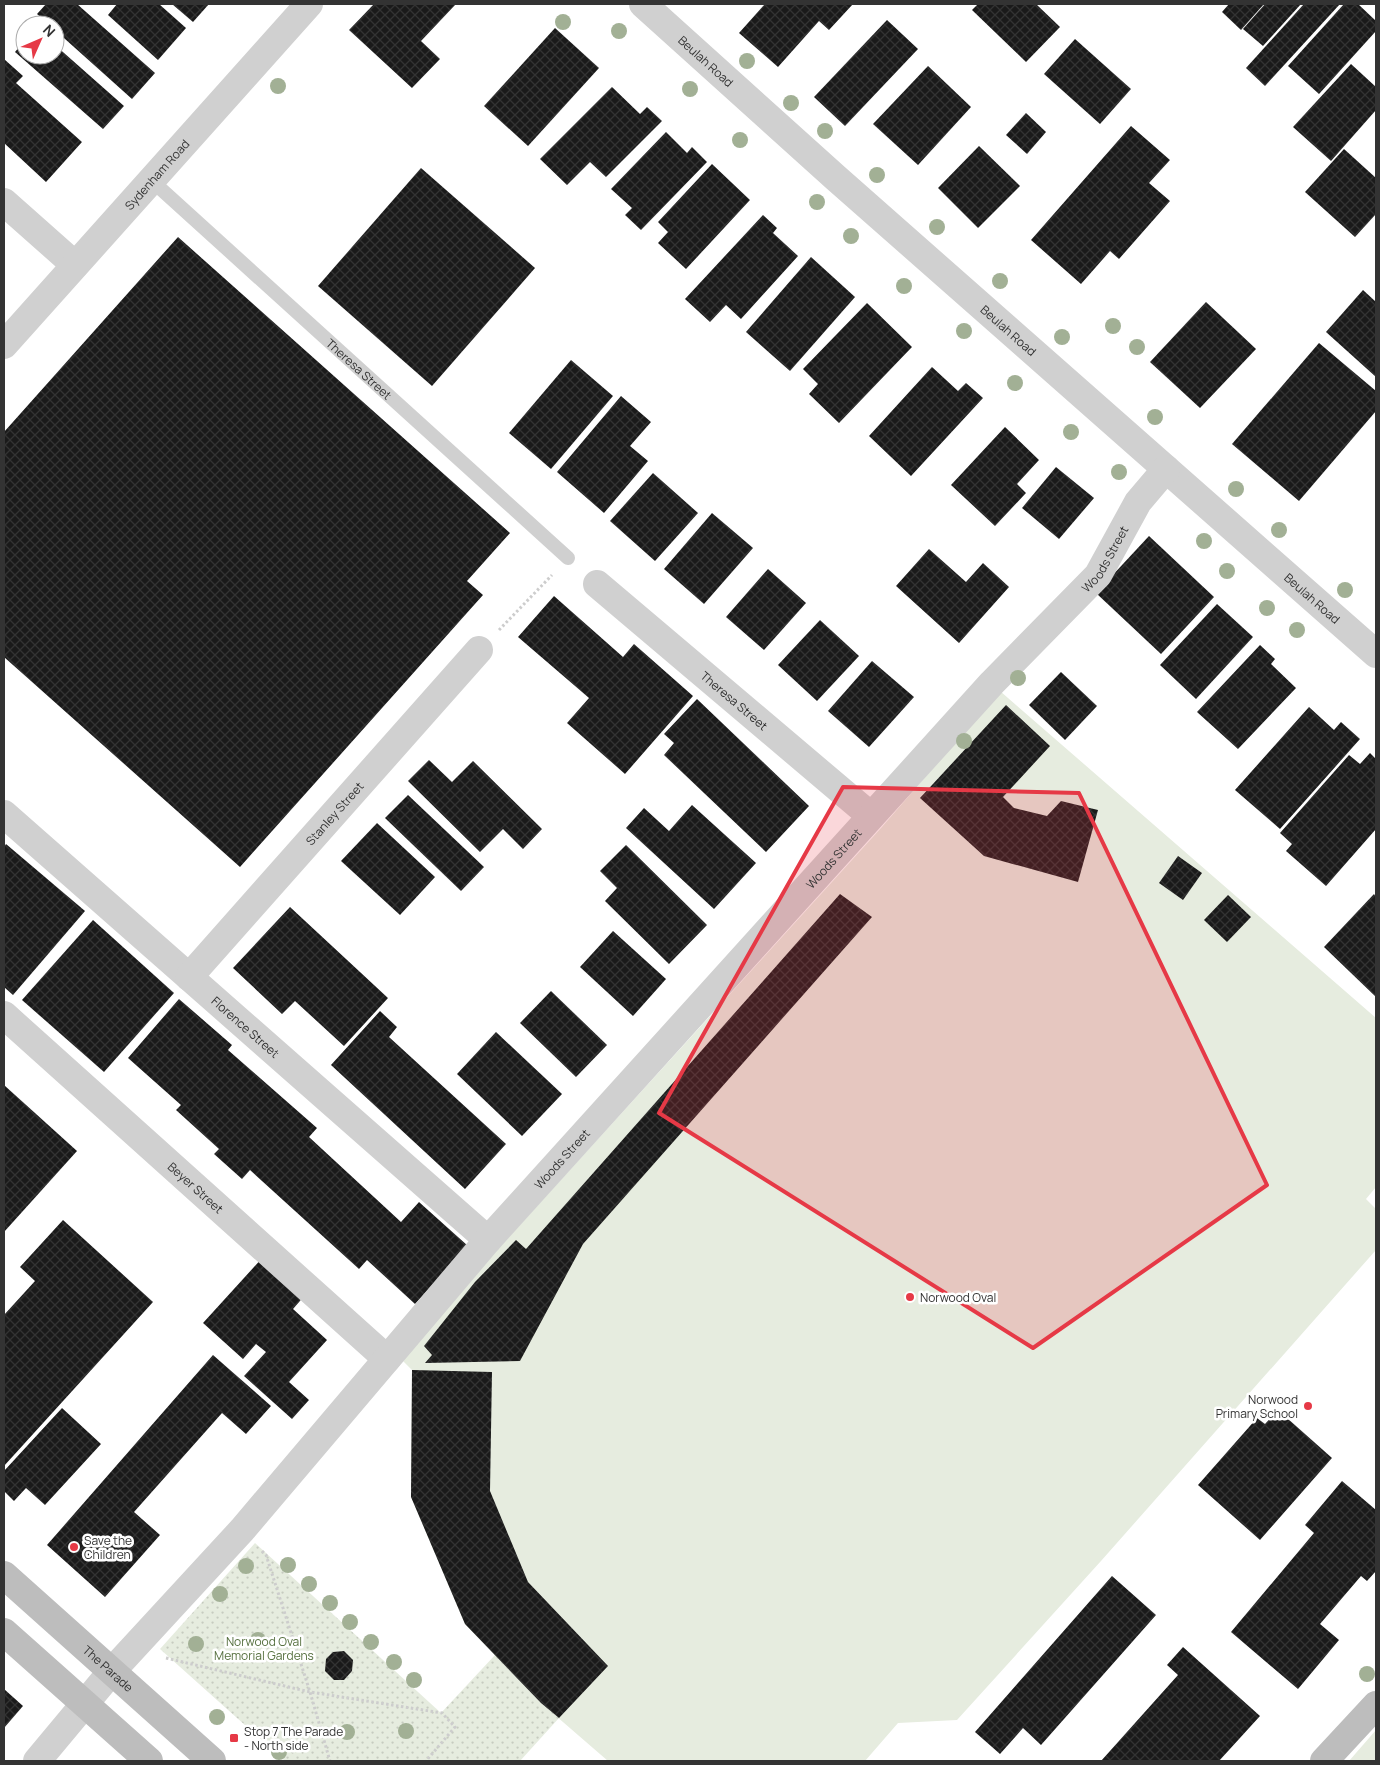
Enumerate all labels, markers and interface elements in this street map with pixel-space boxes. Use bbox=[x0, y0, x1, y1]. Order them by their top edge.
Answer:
north arrow bbox=[15, 15, 65, 65]
text: N bbox=[39, 20, 60, 41]
street label: Beulah Road bbox=[675, 31, 737, 90]
street label: Sydenham Road bbox=[121, 135, 193, 213]
street label: Beulah Road bbox=[977, 301, 1040, 359]
street label: Theresa Street bbox=[323, 334, 396, 403]
street label: Woods Street bbox=[1077, 522, 1132, 596]
street label: Beulah Road bbox=[1281, 569, 1344, 627]
street label: Theresa Street bbox=[697, 667, 772, 734]
street label: Stanley Street bbox=[301, 778, 367, 849]
street label: Woods Street bbox=[802, 824, 865, 892]
street label: Florence Street bbox=[208, 992, 283, 1061]
street label: Woods Street bbox=[530, 1125, 594, 1192]
street label: Beyer Street bbox=[164, 1158, 228, 1217]
place label: Norwood Oval bbox=[920, 1289, 996, 1306]
marker: Norwood Oval bbox=[904, 1291, 916, 1303]
place label: Norwood Primary School bbox=[1216, 1391, 1298, 1422]
marker: Norwood Primary School bbox=[1302, 1400, 1314, 1412]
place label: Save the Children bbox=[84, 1532, 132, 1563]
marker: Save the Children bbox=[68, 1541, 80, 1553]
park label: Norwood Oval Memorial Gardens bbox=[214, 1633, 314, 1664]
street label: The Parade bbox=[79, 1641, 137, 1695]
place label: Stop 7 The Parade - North side bbox=[244, 1723, 343, 1754]
marker: Stop 7 The Parade - North side bbox=[228, 1732, 240, 1744]

